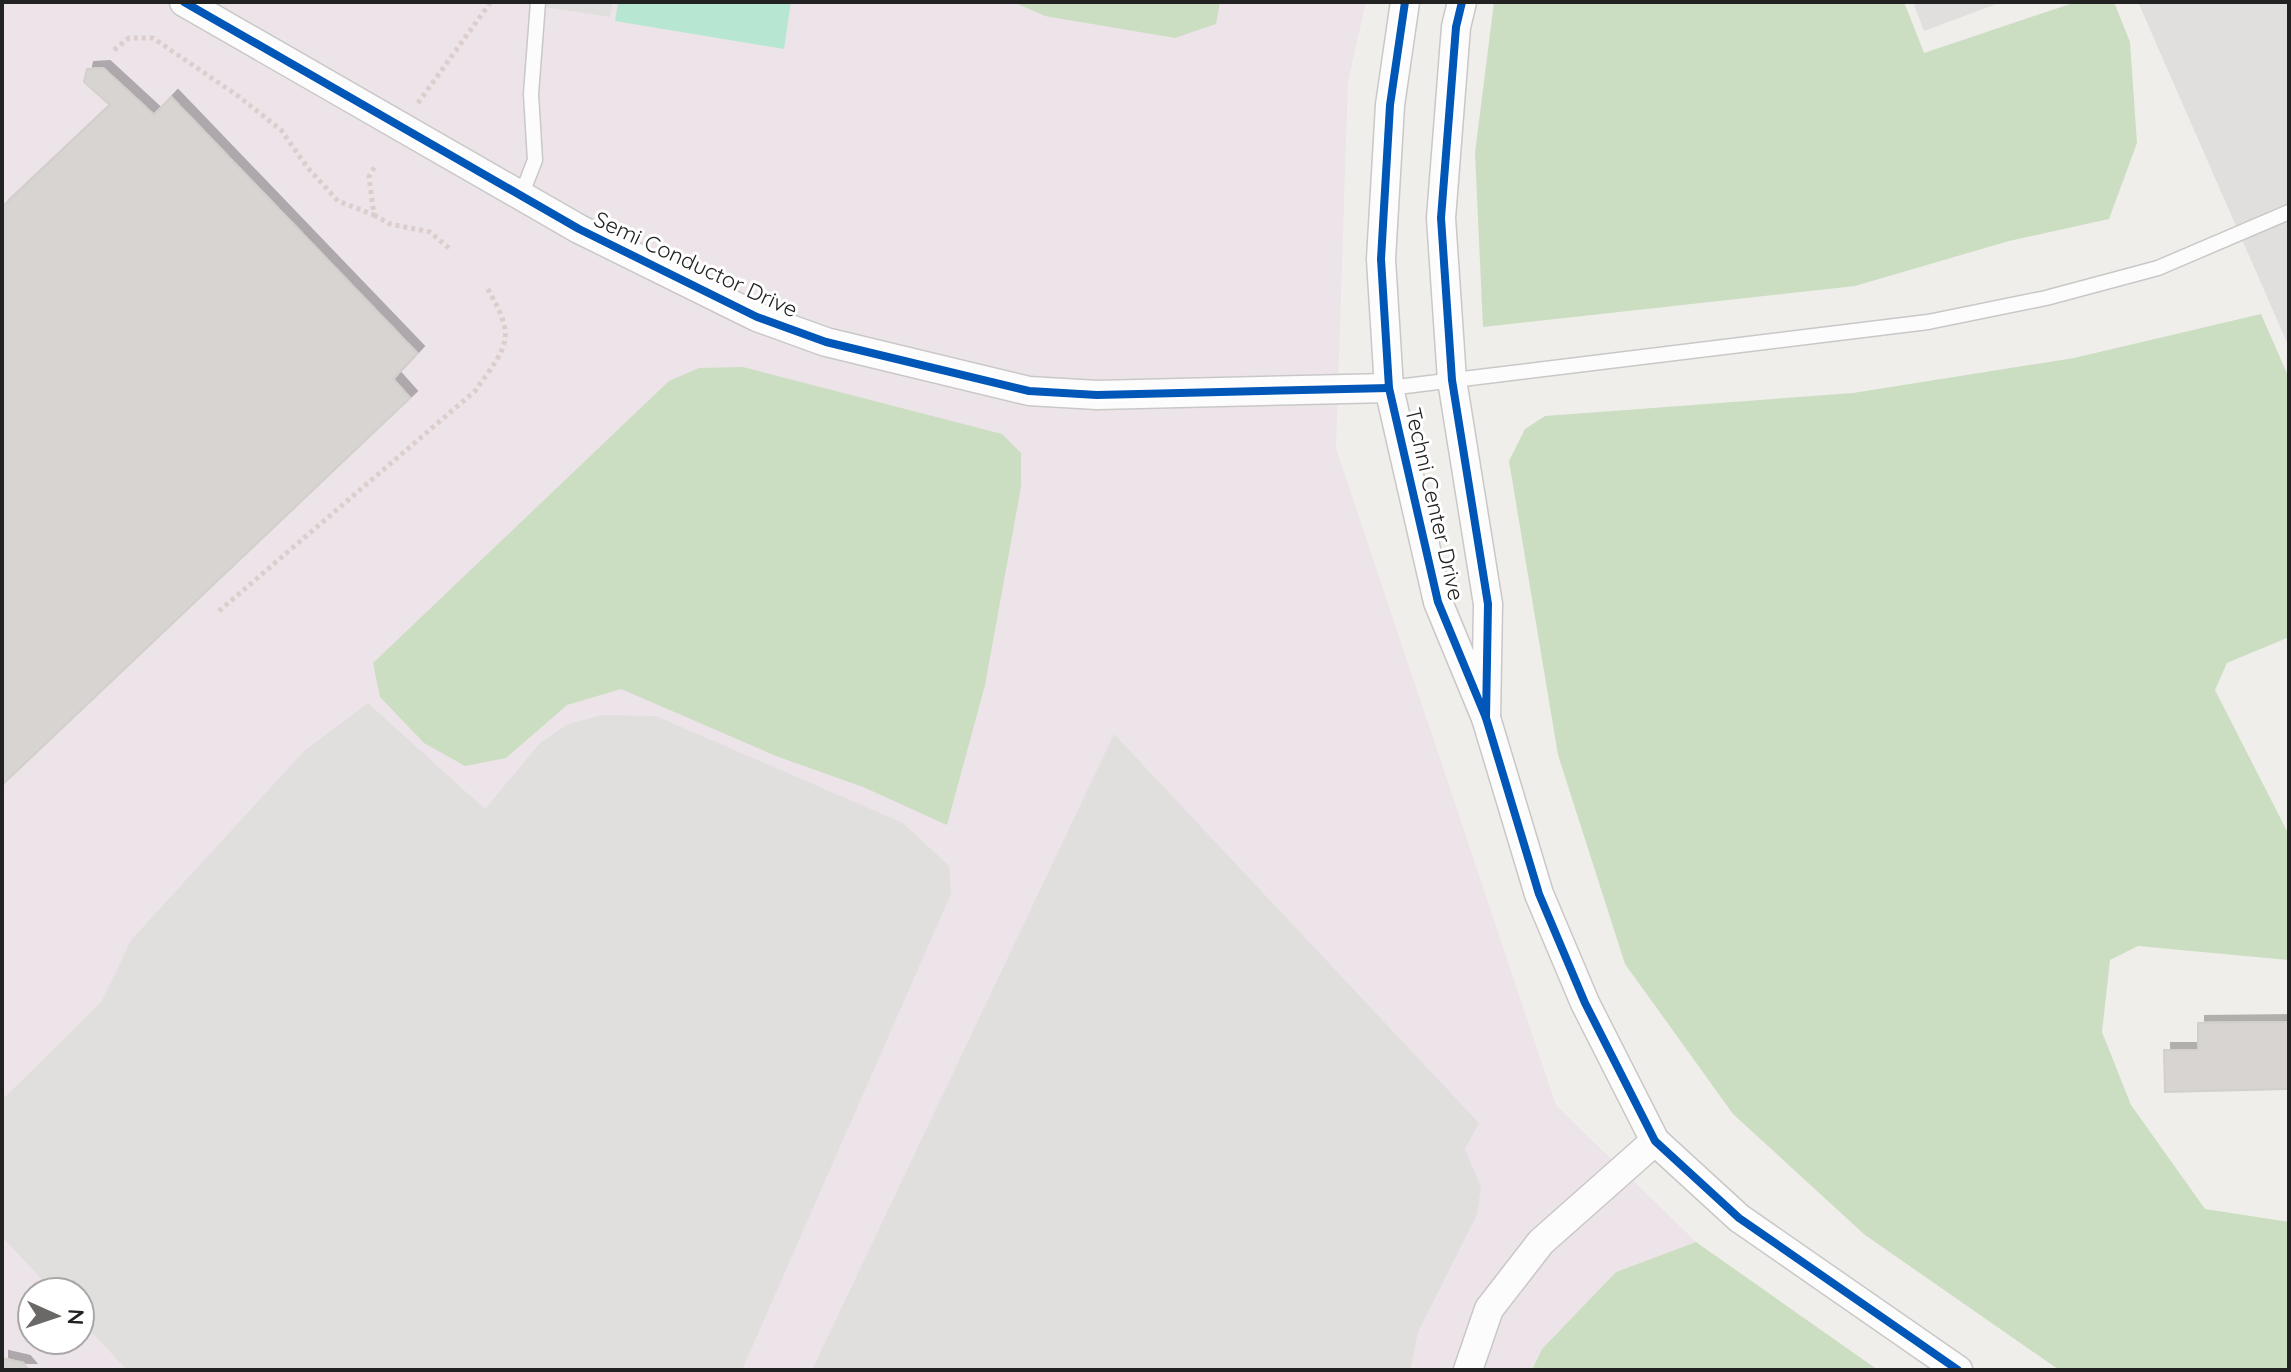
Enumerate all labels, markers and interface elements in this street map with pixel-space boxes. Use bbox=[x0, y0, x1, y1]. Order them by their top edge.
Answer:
street label: Semi Conductor Drive bbox=[590, 204, 802, 324]
street label: Techni Center Drive bbox=[1399, 405, 1471, 603]
north arrow bbox=[16, 1276, 96, 1356]
text: N bbox=[62, 1308, 90, 1326]

